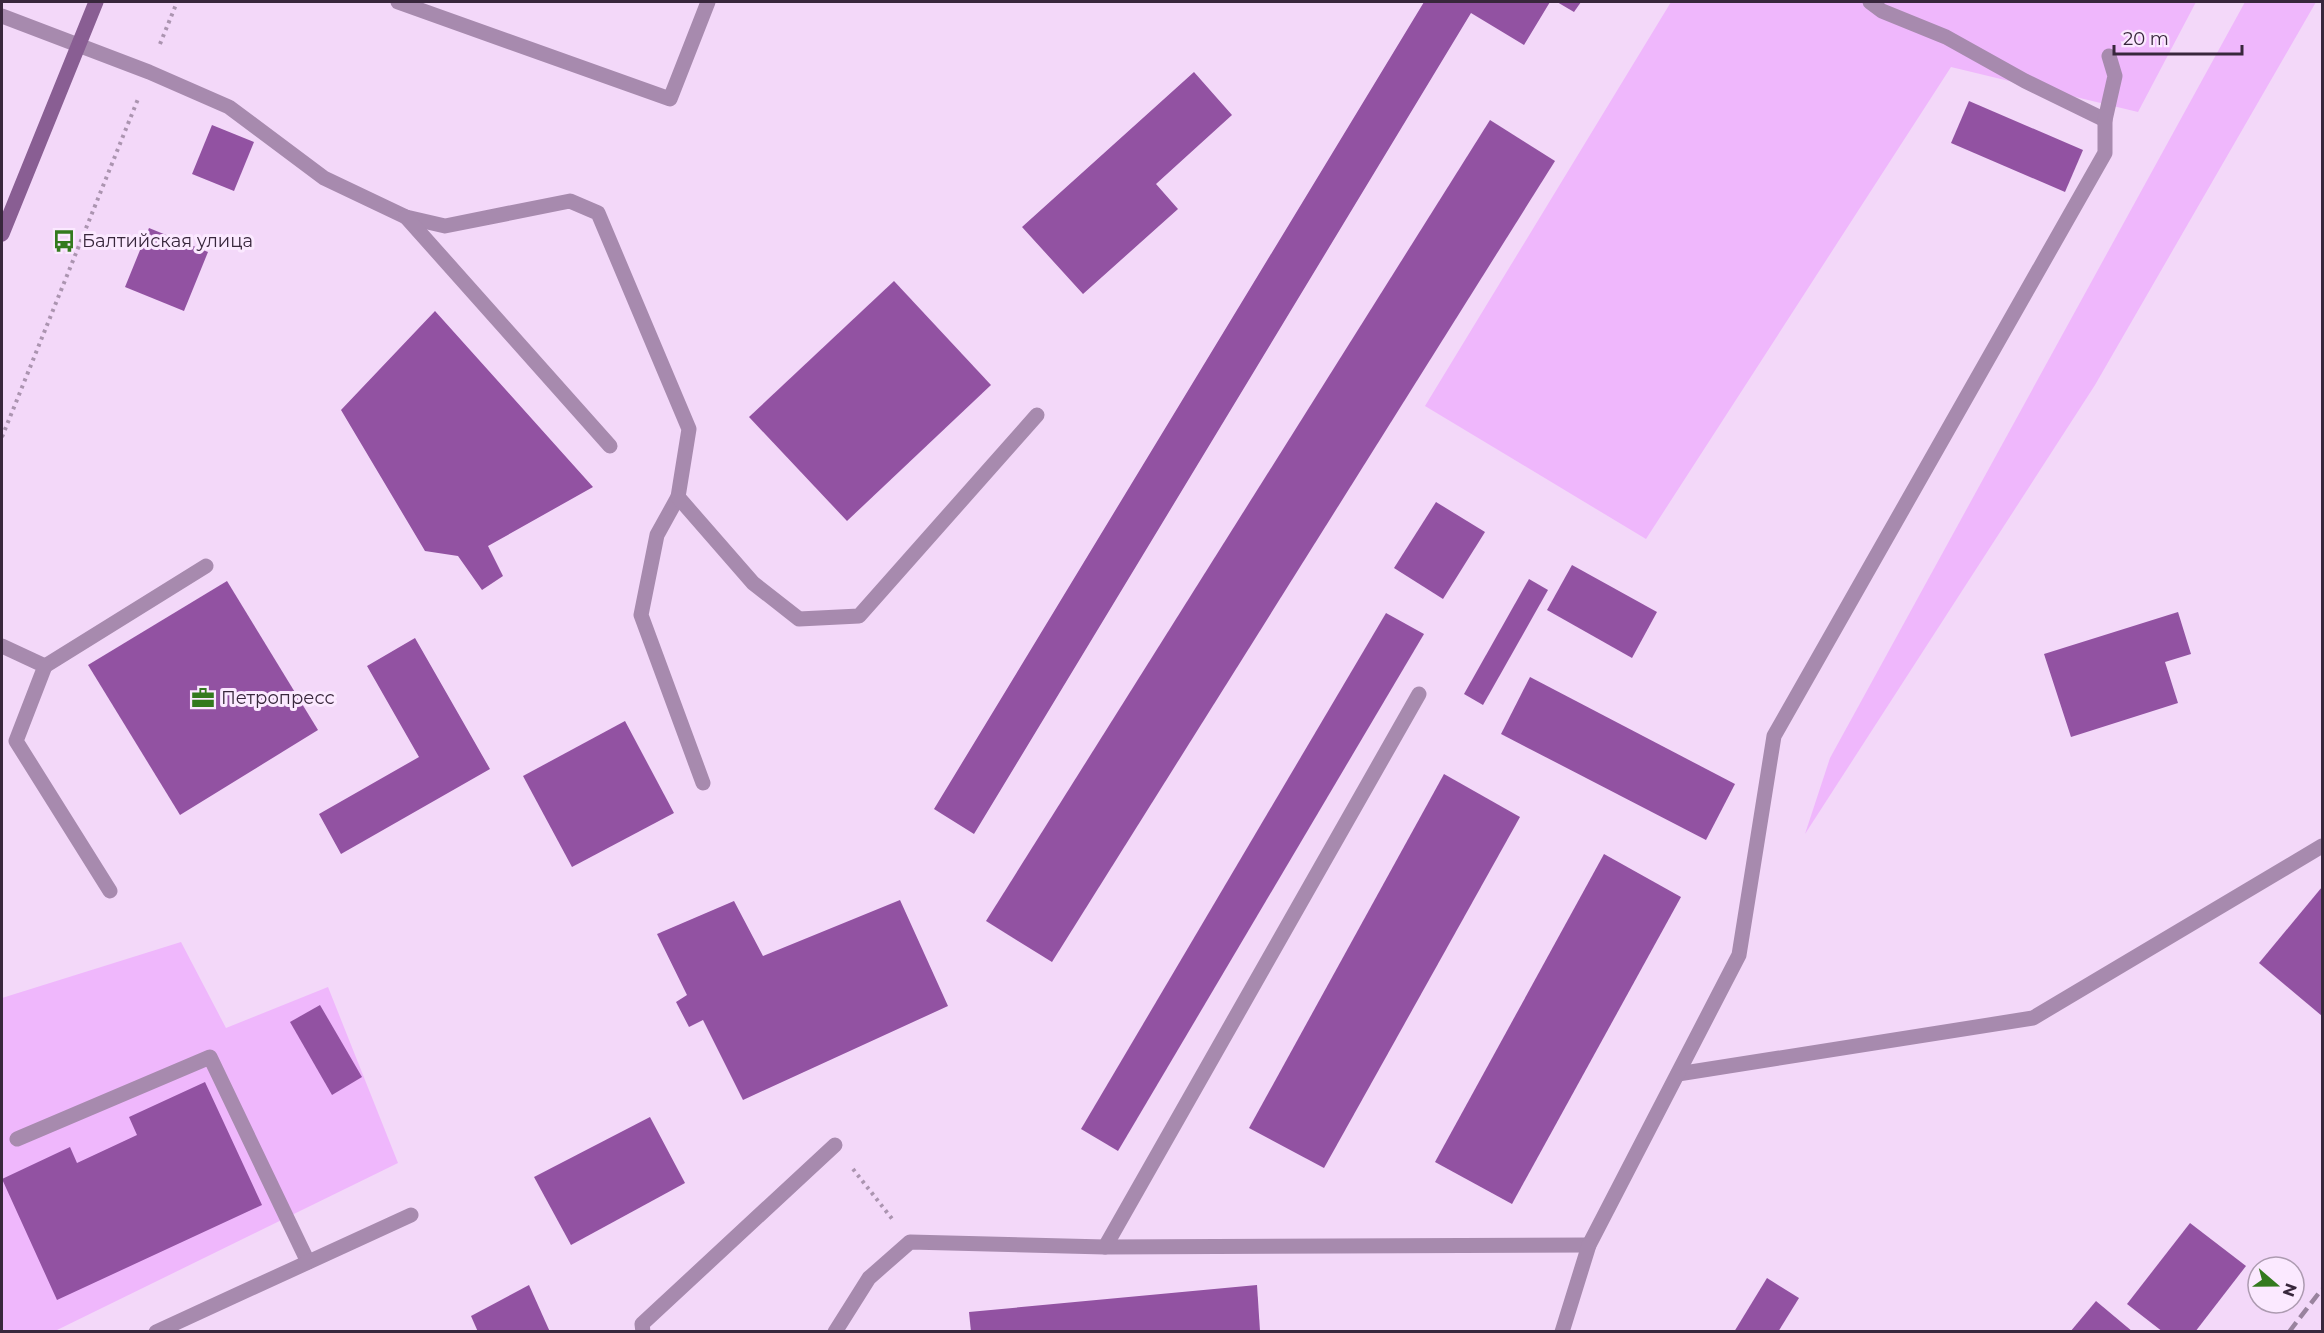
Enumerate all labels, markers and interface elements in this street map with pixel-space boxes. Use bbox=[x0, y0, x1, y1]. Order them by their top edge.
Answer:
scale bar bbox=[2114, 18, 2242, 56]
text: 20 m bbox=[2123, 28, 2169, 50]
bus stop icon: Балтийская улица bbox=[51, 228, 77, 254]
place label: Балтийская улица bbox=[82, 230, 253, 252]
office icon: Петропресс bbox=[190, 685, 216, 711]
place label: Петропресс bbox=[221, 687, 335, 709]
north arrow bbox=[2246, 1255, 2306, 1315]
text: N bbox=[2278, 1281, 2301, 1299]

